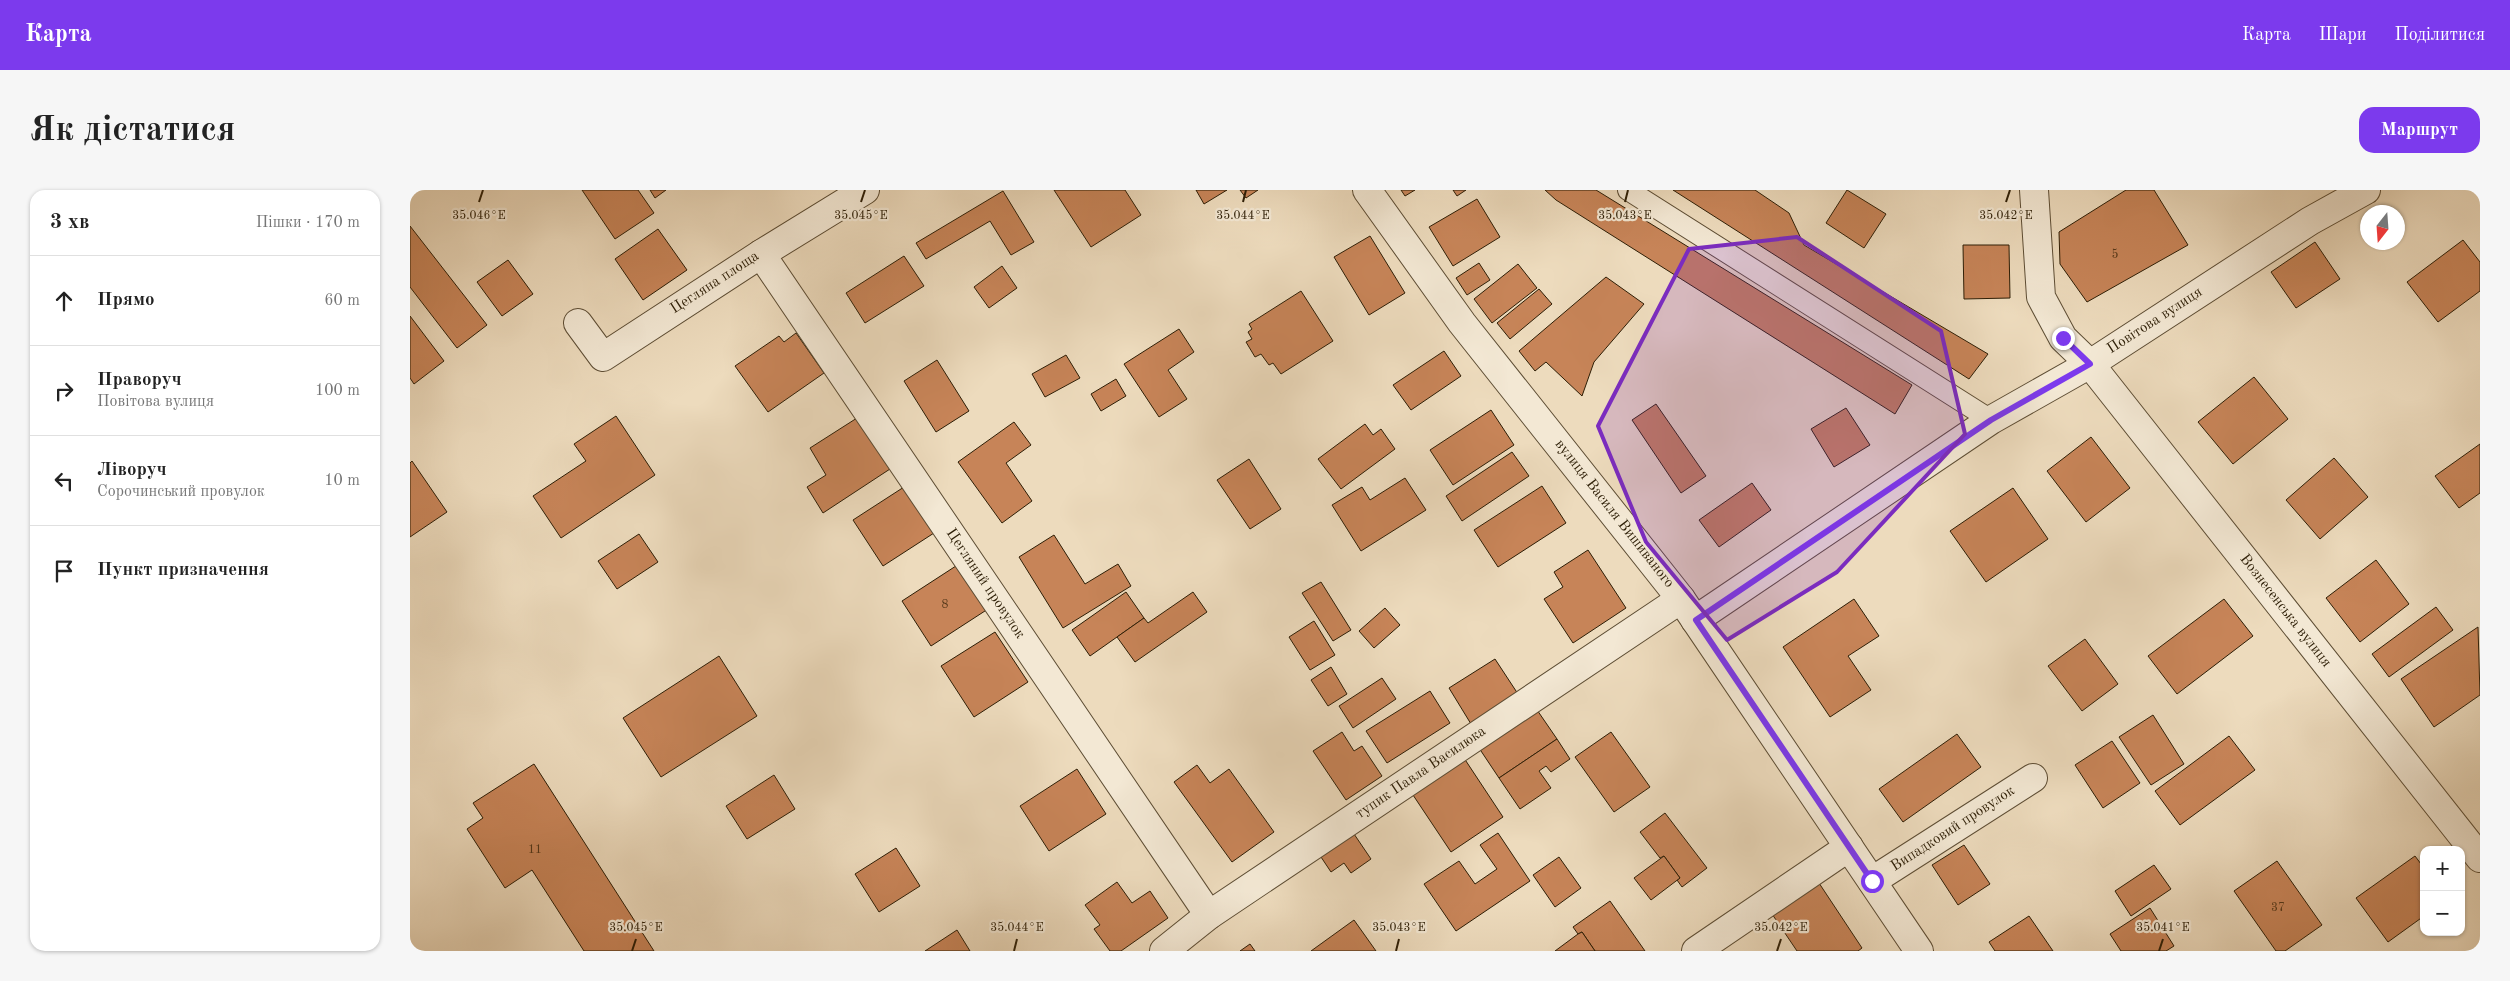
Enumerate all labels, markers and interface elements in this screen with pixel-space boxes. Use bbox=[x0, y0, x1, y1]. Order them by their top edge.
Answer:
text: Карта bbox=[25, 23, 92, 47]
text: Карта bbox=[2242, 26, 2291, 44]
text: Шари bbox=[2319, 26, 2367, 44]
text: Поділитися bbox=[2395, 26, 2485, 44]
button: Маршрут bbox=[2359, 107, 2480, 153]
text: Як дістатися bbox=[30, 113, 235, 148]
north arrow bbox=[2360, 205, 2405, 250]
text: 35.046°E bbox=[452, 209, 506, 222]
text: 35.045°E bbox=[834, 209, 888, 222]
text: 35.044°E bbox=[1216, 209, 1270, 222]
text: 35.043°E bbox=[1598, 209, 1652, 222]
text: 35.042°E bbox=[1979, 209, 2033, 222]
text: 3 хв bbox=[50, 212, 89, 233]
text: Пішки · 170 m bbox=[256, 215, 360, 231]
house number: 5 bbox=[2112, 248, 2119, 261]
street label: Цегляна площа bbox=[668, 249, 762, 317]
street label: Повітова вулиця bbox=[2105, 285, 2205, 357]
icon: ahead bbox=[50, 287, 78, 315]
text: Прямо bbox=[97, 291, 155, 310]
text: 60 m bbox=[324, 293, 360, 309]
route end bbox=[2052, 327, 2075, 350]
text: Праворуч bbox=[97, 371, 182, 390]
icon: right bbox=[50, 377, 78, 405]
text: 100 m bbox=[315, 383, 360, 399]
text: Повітова вулиця bbox=[97, 394, 214, 410]
street label: вулиця Василя Вишиваного bbox=[1552, 437, 1676, 591]
text: Ліворуч bbox=[97, 461, 167, 480]
icon: left bbox=[50, 467, 78, 495]
text: 10 m bbox=[324, 473, 360, 489]
text: Сорочинський провулок bbox=[97, 484, 265, 500]
street label: Цегляний провулок bbox=[943, 526, 1028, 642]
street label: Вознесенська вулиця bbox=[2236, 552, 2334, 671]
icon: arrive bbox=[50, 557, 78, 585]
text: Пункт призначення bbox=[97, 561, 269, 580]
house number: 8 bbox=[942, 599, 949, 611]
street label: тупик Павла Василюка bbox=[1353, 724, 1489, 822]
street label: Випадковий провулок bbox=[1888, 783, 2018, 875]
house number: 11 bbox=[528, 844, 542, 856]
map controls bbox=[2420, 846, 2465, 936]
button: + bbox=[2420, 846, 2465, 891]
route start bbox=[1861, 870, 1884, 893]
button: − bbox=[2420, 891, 2465, 936]
house number: 37 bbox=[2271, 902, 2285, 914]
text: 35.045°E bbox=[609, 921, 663, 934]
text: 35.044°E bbox=[990, 921, 1044, 934]
text: 35.043°E bbox=[1372, 921, 1426, 934]
text: 35.042°E bbox=[1754, 921, 1808, 934]
text: 35.041°E bbox=[2136, 921, 2190, 934]

